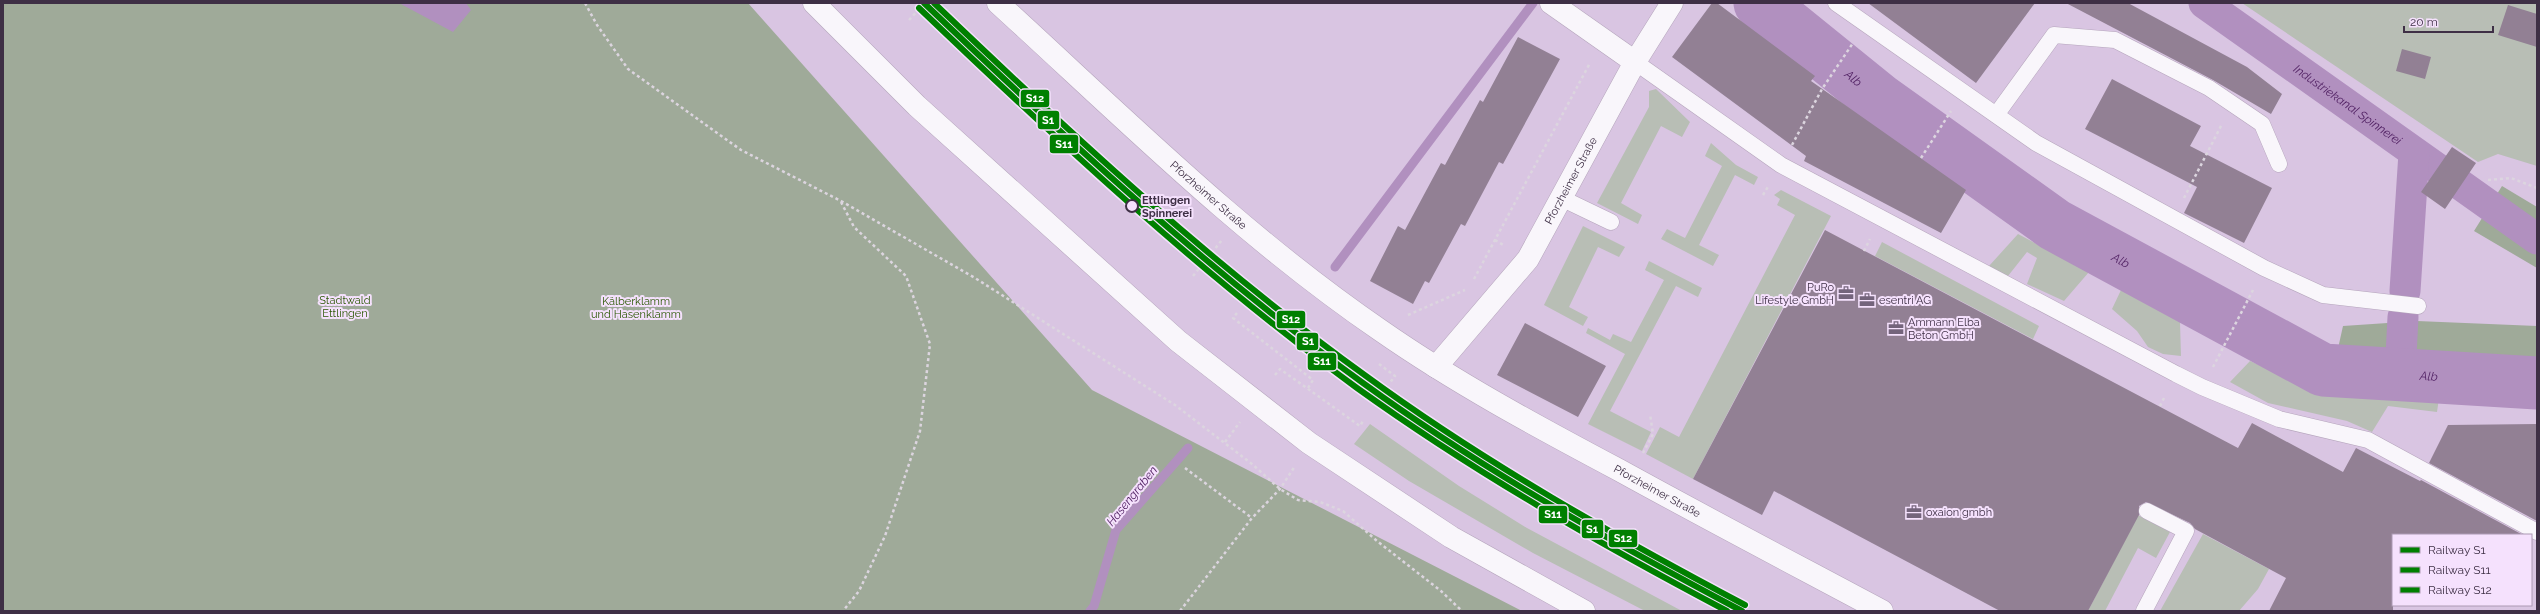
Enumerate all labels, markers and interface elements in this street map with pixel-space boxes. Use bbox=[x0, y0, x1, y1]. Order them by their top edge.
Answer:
scale bar bbox=[2404, 8, 2493, 34]
text: 20 m bbox=[2410, 15, 2438, 29]
water label: Industriekanal Spinnerei bbox=[2291, 62, 2405, 148]
water label: Alb bbox=[1841, 67, 1865, 90]
line badge: S12 bbox=[1020, 89, 1050, 108]
text: S12 bbox=[1026, 92, 1044, 105]
line badge: S1 bbox=[1037, 110, 1060, 130]
text: S1 bbox=[1042, 114, 1055, 127]
line badge: S11 bbox=[1049, 134, 1079, 154]
street label: Pforzheimer Straße bbox=[1542, 135, 1600, 227]
text: S11 bbox=[1055, 138, 1073, 151]
street label: Pforzheimer Straße bbox=[1167, 159, 1250, 233]
place label: Ettlingen Spinnerei bbox=[1142, 194, 1192, 220]
marker: Ettlingen Spinnerei bbox=[1125, 199, 1139, 213]
water label: Alb bbox=[2109, 250, 2132, 271]
place label: PuRo Lifestyle GmbH bbox=[1755, 281, 1834, 307]
office icon: PuRo Lifestyle GmbH bbox=[1837, 284, 1855, 302]
office icon: esentri AG bbox=[1858, 291, 1876, 309]
park label: Stadtwald Ettlingen bbox=[319, 294, 371, 320]
place label: esentri AG bbox=[1879, 294, 1931, 307]
park label: Kälberklamm und Hasenklamm bbox=[591, 295, 681, 321]
line badge: S12 bbox=[1276, 310, 1306, 329]
text: S12 bbox=[1282, 313, 1300, 326]
place label: Ammann Elba Beton GmbH bbox=[1908, 316, 1980, 342]
office icon: Ammann Elba Beton GmbH bbox=[1887, 319, 1905, 337]
line badge: S1 bbox=[1296, 332, 1319, 351]
text: S1 bbox=[1302, 335, 1315, 348]
line badge: S11 bbox=[1307, 352, 1337, 371]
text: S11 bbox=[1313, 355, 1331, 368]
water label: Alb bbox=[2418, 369, 2438, 384]
street label: Pforzheimer Straße bbox=[1611, 462, 1703, 520]
water label: Hasengraben bbox=[1104, 463, 1161, 529]
office icon: oxaion gmbh bbox=[1905, 503, 1923, 521]
line badge: S11 bbox=[1538, 505, 1568, 524]
place label: oxaion gmbh bbox=[1926, 506, 1992, 519]
text: S11 bbox=[1544, 508, 1562, 521]
line badge: S1 bbox=[1581, 519, 1604, 539]
text: S1 bbox=[1586, 523, 1599, 536]
line badge: S12 bbox=[1608, 529, 1638, 548]
text: S12 bbox=[1614, 532, 1632, 545]
legend bbox=[2392, 534, 2532, 606]
text: Railway S1 bbox=[2428, 543, 2486, 557]
text: Railway S11 bbox=[2428, 563, 2491, 577]
text: Railway S12 bbox=[2428, 583, 2492, 597]

